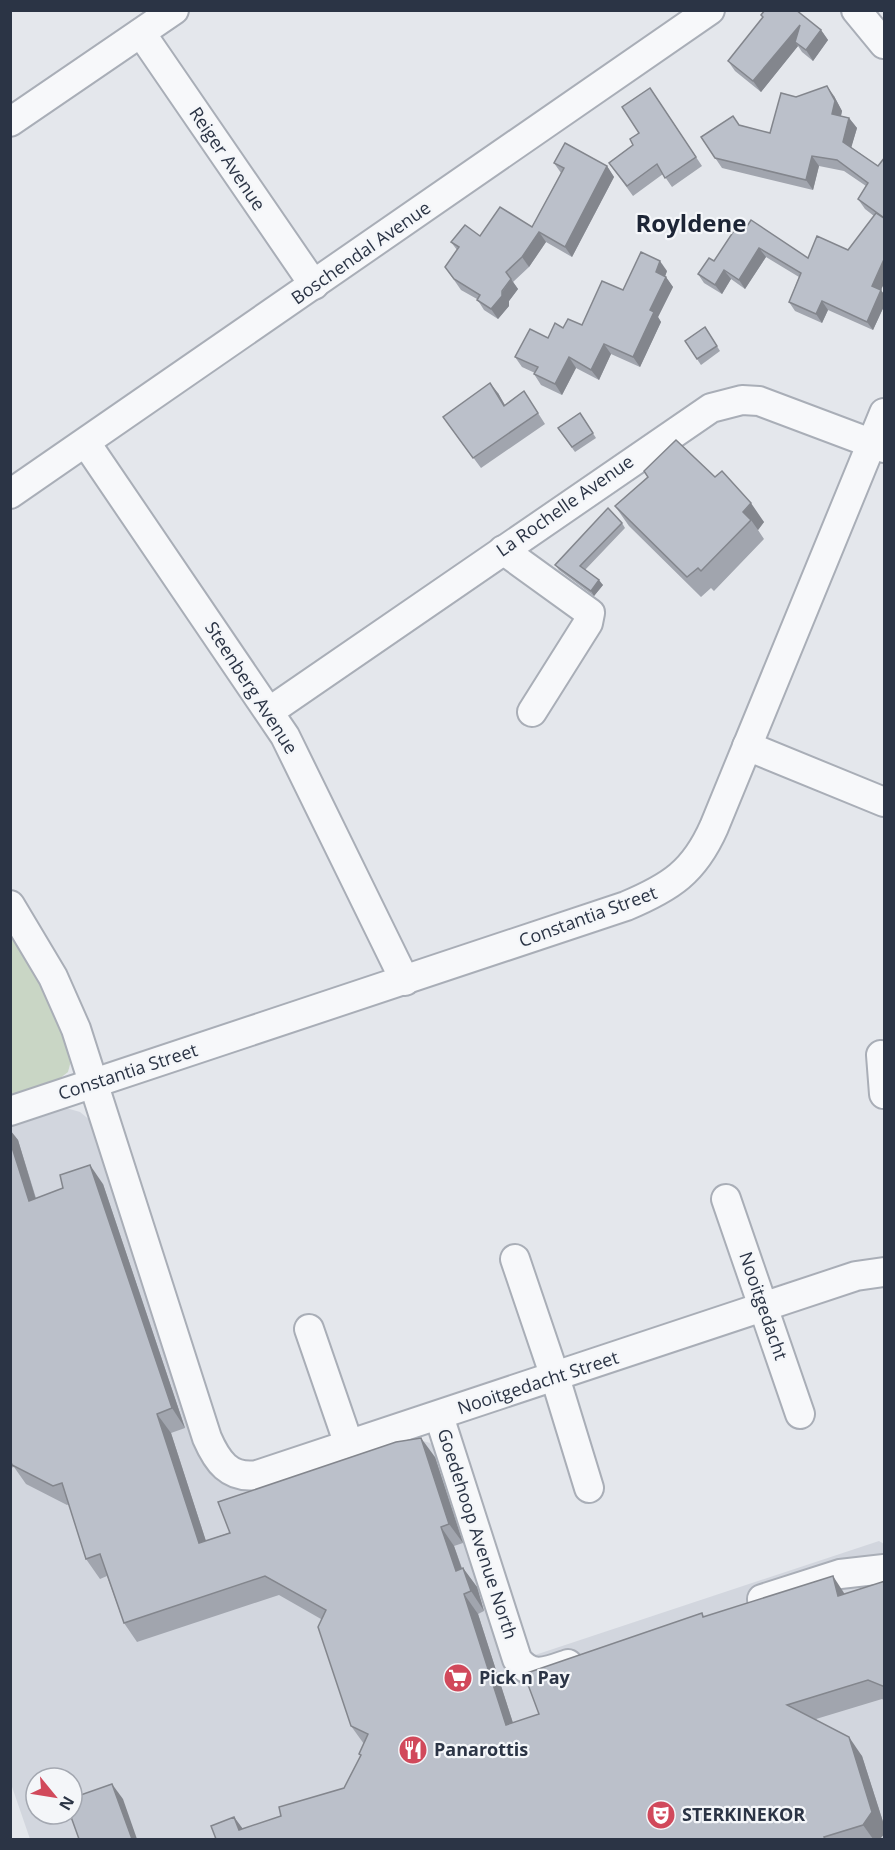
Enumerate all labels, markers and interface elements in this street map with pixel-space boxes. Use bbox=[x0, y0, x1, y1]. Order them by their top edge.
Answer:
street label: Reiger Avenue bbox=[184, 102, 271, 215]
street label: Boschendal Avenue bbox=[286, 195, 435, 309]
district label: Royldene bbox=[636, 206, 747, 239]
street label: La Rochelle Avenue bbox=[491, 449, 638, 562]
street label: Steenberg Avenue bbox=[200, 617, 304, 758]
street label: Constantia Street bbox=[515, 880, 660, 952]
street label: Constantia Street bbox=[55, 1037, 200, 1105]
street label: Nooitgedacht bbox=[734, 1248, 794, 1363]
street label: Nooitgedacht Street bbox=[454, 1345, 621, 1419]
street label: Goedehoop Avenue North bbox=[433, 1425, 523, 1642]
supermarket icon: Pick n Pay bbox=[442, 1662, 474, 1694]
place label: Pick n Pay bbox=[479, 1665, 571, 1689]
restaurant icon: Panarottis bbox=[397, 1734, 429, 1766]
place label: Panarottis bbox=[434, 1737, 528, 1761]
north arrow bbox=[24, 1766, 84, 1826]
text: N bbox=[54, 1792, 80, 1815]
theatre icon: STERKINEKOR bbox=[645, 1799, 677, 1831]
place label: STERKINEKOR bbox=[682, 1802, 805, 1826]

